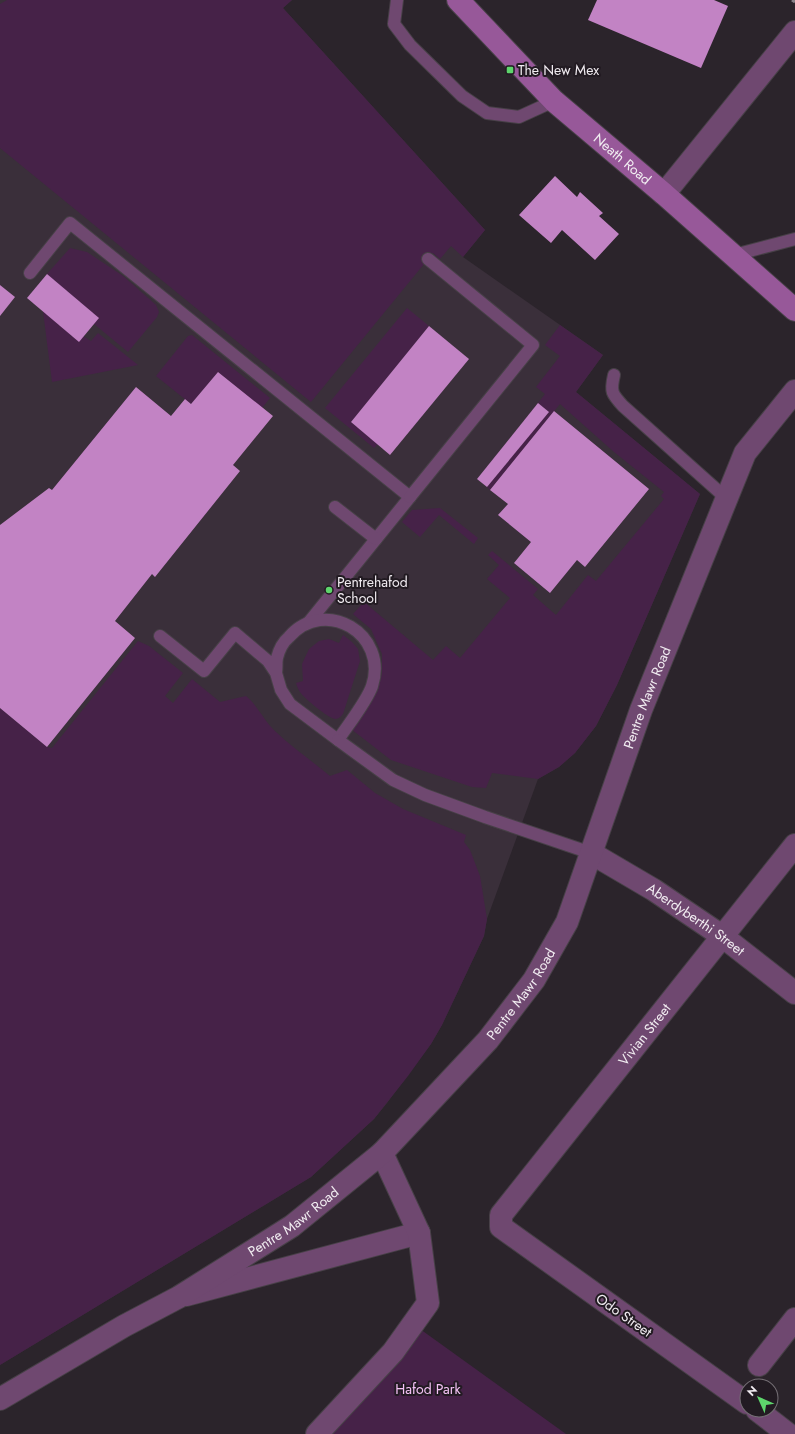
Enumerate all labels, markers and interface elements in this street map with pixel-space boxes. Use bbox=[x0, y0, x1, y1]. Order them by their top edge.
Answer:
place label: The New Mex bbox=[518, 60, 599, 80]
marker: The New Mex bbox=[505, 65, 515, 75]
street label: Neath Road bbox=[589, 129, 656, 189]
place label: Pentrehafod School bbox=[337, 572, 408, 608]
marker: Pentrehafod School bbox=[324, 585, 334, 595]
street label: Pentre Mawr Road bbox=[618, 643, 676, 751]
street label: Aberdyberthi Street bbox=[643, 878, 750, 961]
street label: Pentre Mawr Road bbox=[482, 945, 560, 1044]
street label: Vivian Street bbox=[613, 999, 676, 1070]
street label: Pentre Mawr Road bbox=[244, 1182, 343, 1261]
street label: Odo Street bbox=[592, 1288, 657, 1342]
north arrow bbox=[739, 1378, 779, 1418]
park label: Hafod Park bbox=[395, 1379, 462, 1399]
text: N bbox=[743, 1382, 761, 1400]

